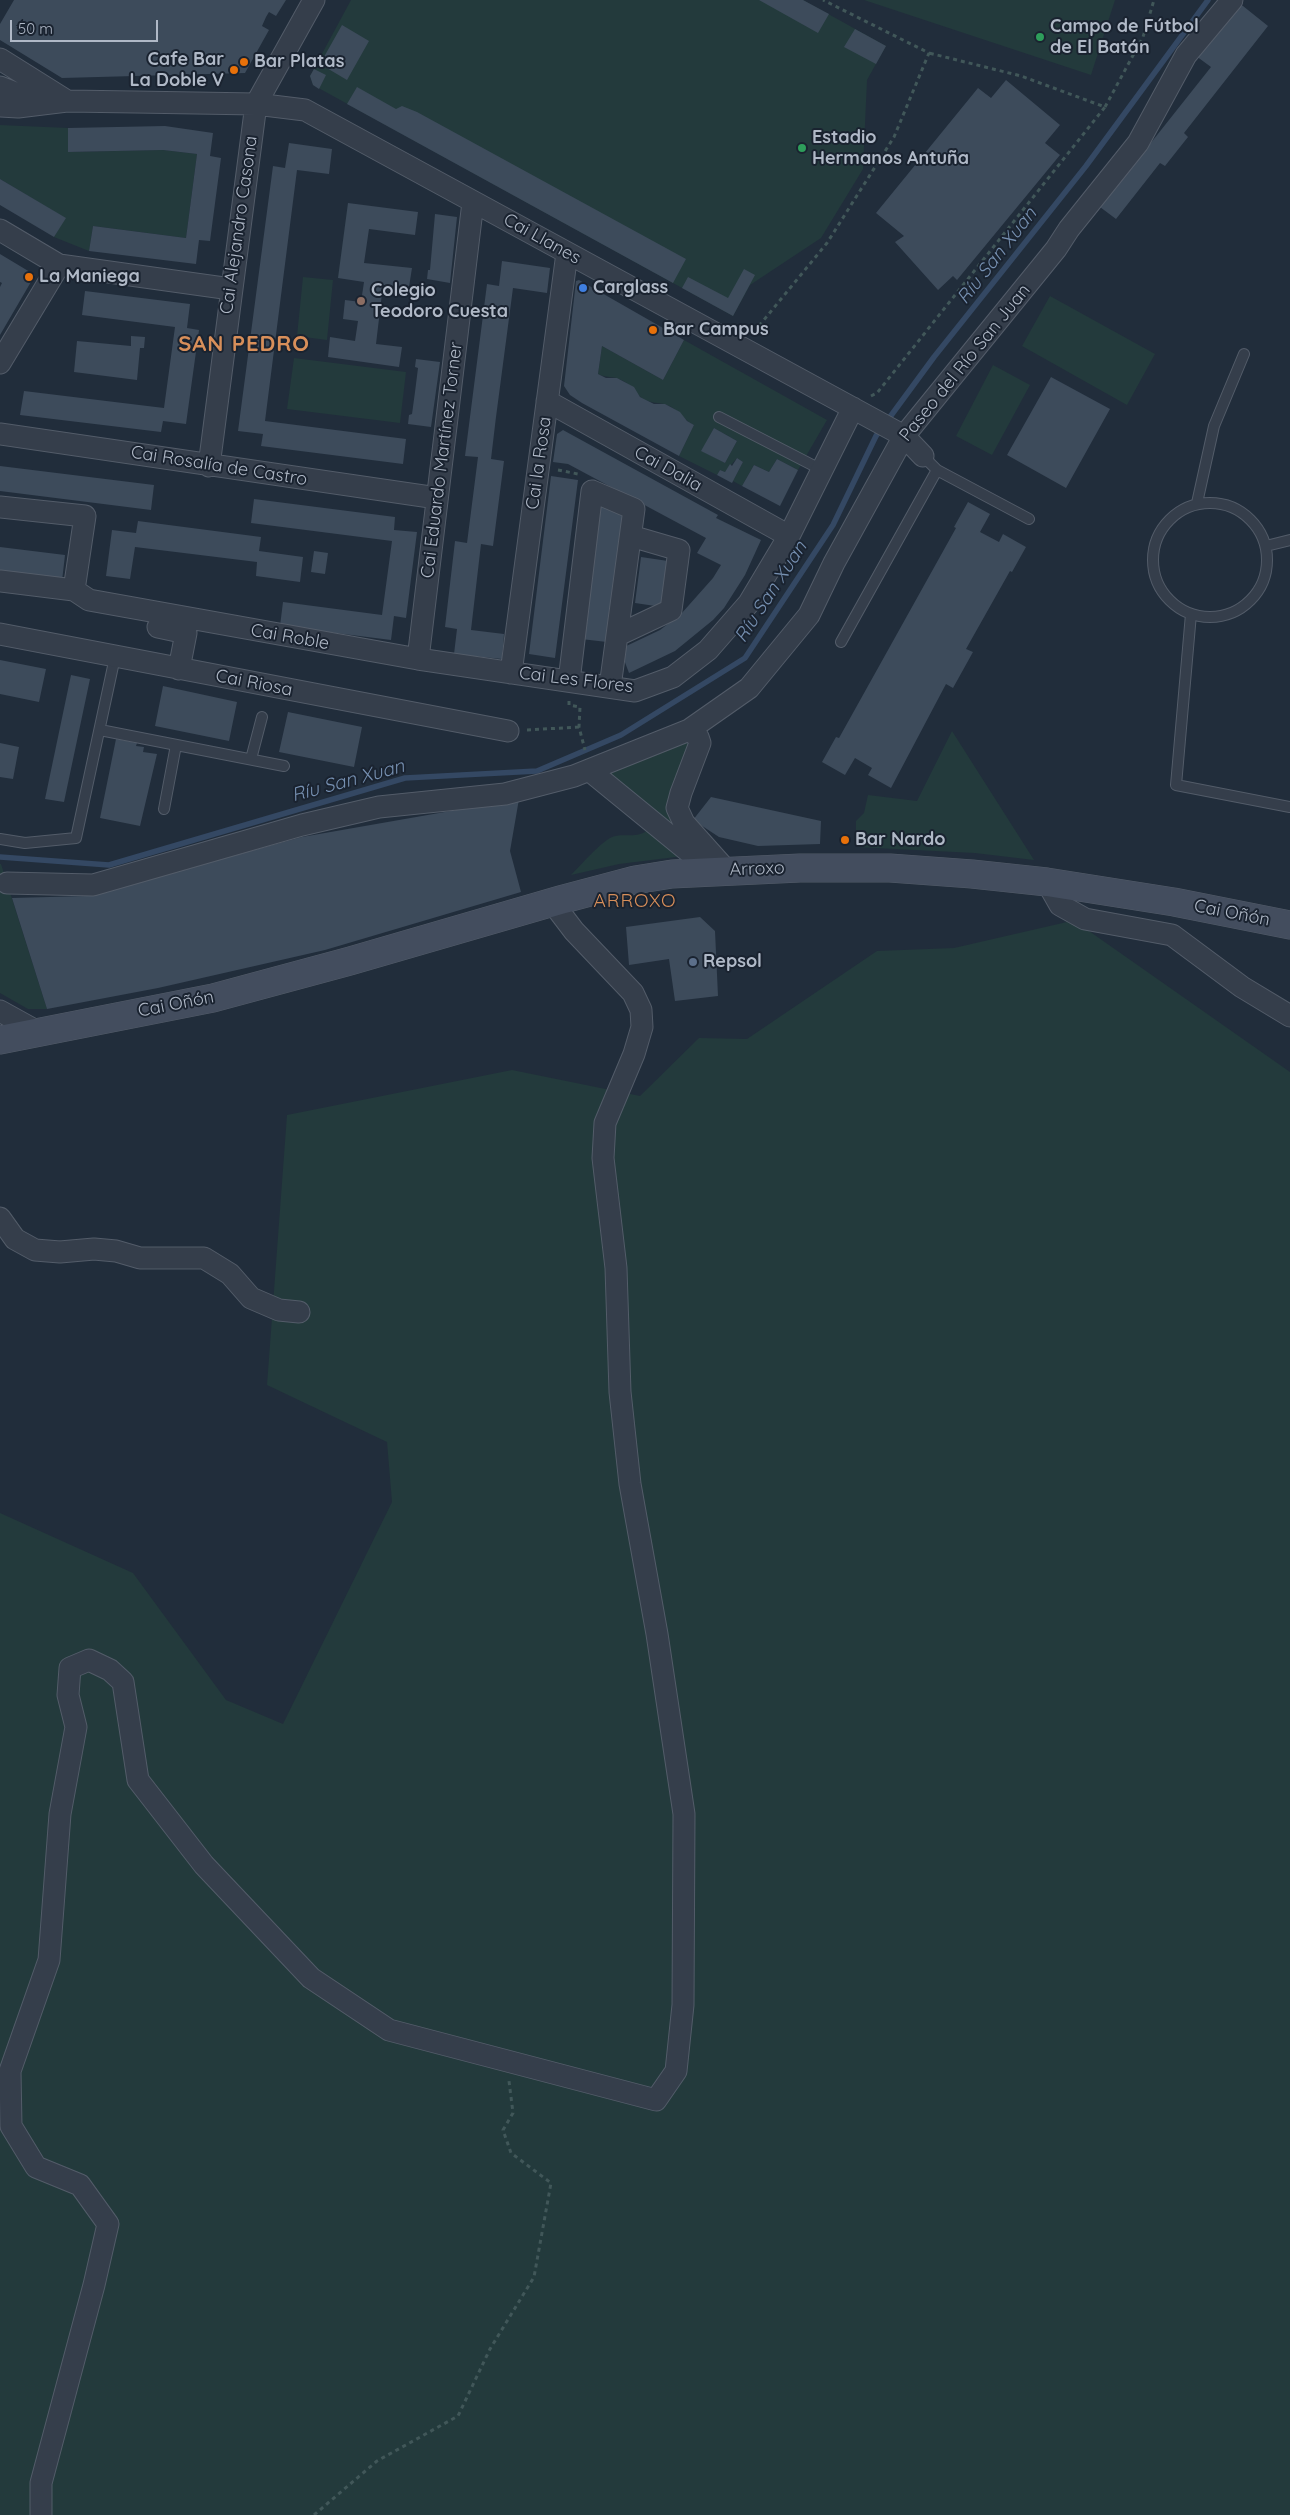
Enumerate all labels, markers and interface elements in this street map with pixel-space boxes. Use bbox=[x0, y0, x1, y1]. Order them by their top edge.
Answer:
scale bar bbox=[12, 10, 160, 42]
place label: Campo de Fútbol de El Batán bbox=[1050, 16, 1199, 58]
text: 50 m bbox=[18, 19, 53, 38]
marker: Campo de Fútbol de El Batán bbox=[1034, 31, 1046, 43]
place label: Cafe Bar La Doble V bbox=[129, 49, 224, 92]
place label: Bar Platas bbox=[254, 51, 344, 73]
marker: Bar Platas bbox=[238, 56, 250, 68]
marker: Cafe Bar La Doble V bbox=[228, 64, 240, 76]
place label: Estadio Hermanos Antuña bbox=[812, 127, 969, 170]
street label: Cai Alejandro Casona bbox=[216, 134, 262, 316]
marker: Estadio Hermanos Antuña bbox=[796, 142, 808, 154]
water label: Ríu San Xuan bbox=[952, 203, 1042, 309]
street label: Cai Llanes bbox=[500, 209, 584, 269]
place label: La Maniega bbox=[39, 266, 140, 288]
marker: La Maniega bbox=[23, 271, 35, 283]
place label: Carglass bbox=[593, 277, 668, 299]
place label: Colegio Teodoro Cuesta bbox=[371, 280, 508, 322]
street label: Paseo del Río San Juan bbox=[895, 280, 1035, 446]
marker: Carglass bbox=[577, 282, 589, 294]
marker: Colegio Teodoro Cuesta bbox=[355, 295, 367, 307]
place label: Bar Campus bbox=[663, 319, 769, 341]
marker: Bar Campus bbox=[647, 324, 659, 336]
district label: SAN PEDRO bbox=[177, 331, 311, 357]
street label: Cai Eduardo Martínez Torner bbox=[417, 341, 467, 579]
street label: Cai la Rosa bbox=[522, 415, 556, 511]
street label: Cai Rosalía de Castro bbox=[129, 441, 309, 491]
street label: Cai Dalia bbox=[630, 442, 706, 496]
water label: Ríu San Xuan bbox=[730, 537, 812, 647]
street label: Cai Roble bbox=[249, 619, 331, 655]
street label: Cai Les Flores bbox=[518, 662, 634, 698]
street label: Cai Riosa bbox=[214, 665, 294, 701]
water label: Ríu San Xuan bbox=[289, 755, 407, 807]
place label: Bar Nardo bbox=[855, 829, 945, 851]
marker: Bar Nardo bbox=[839, 834, 851, 846]
street label: Arroxo bbox=[729, 857, 785, 881]
district label: ARROXO bbox=[593, 890, 677, 912]
street label: Cai Oñón bbox=[1192, 895, 1272, 931]
place label: Repsol bbox=[703, 951, 762, 973]
marker: Repsol bbox=[687, 956, 699, 968]
street label: Cai Oñón bbox=[136, 986, 216, 1022]

